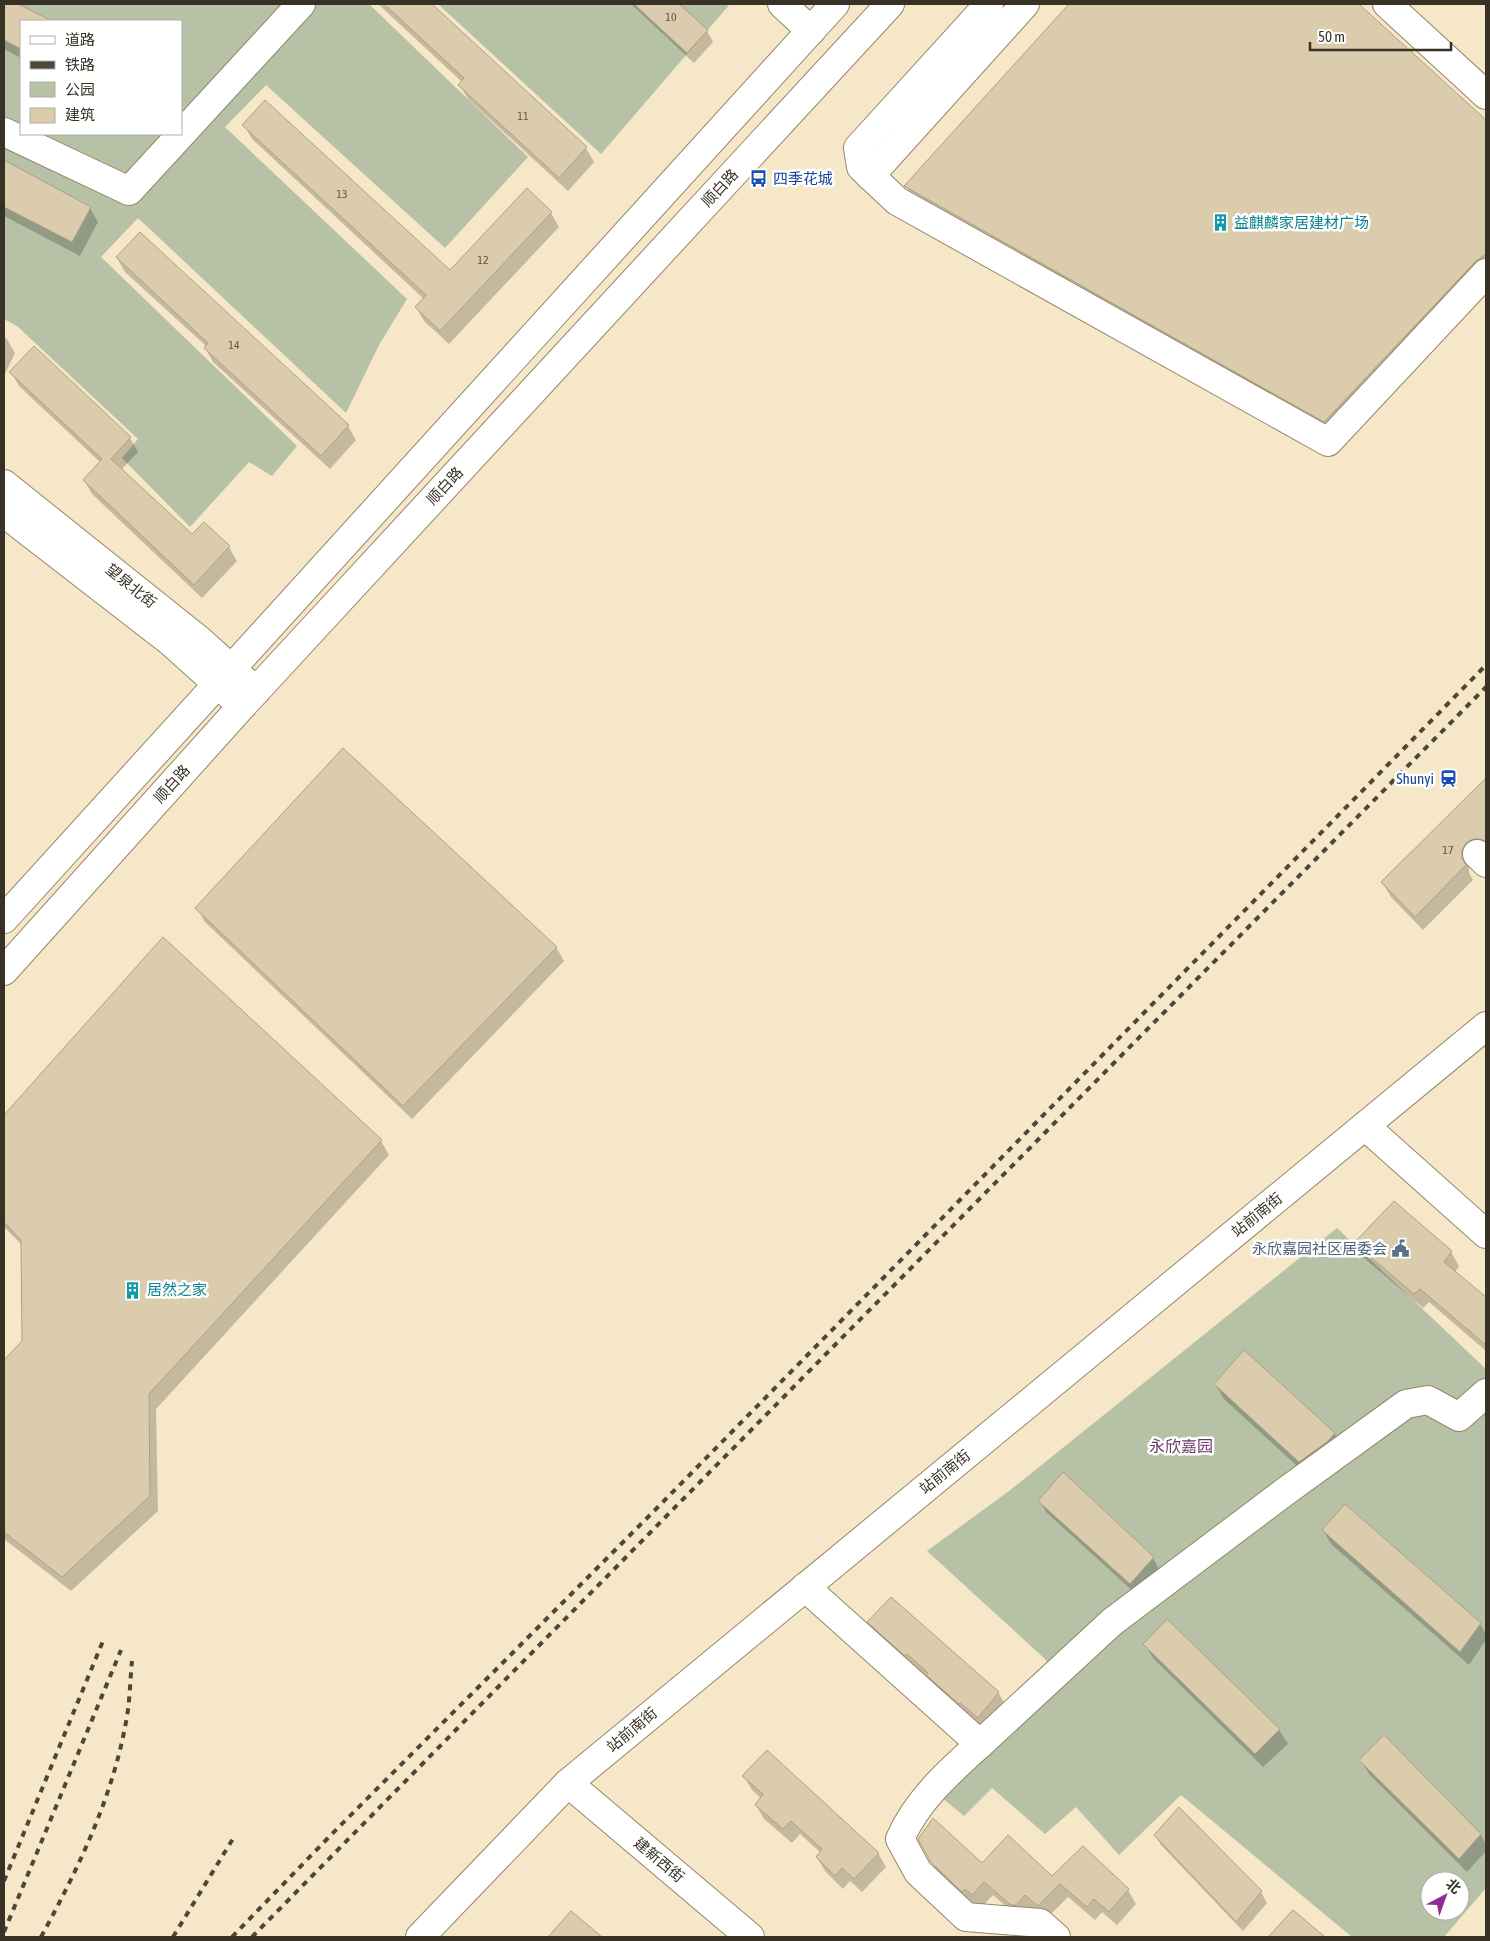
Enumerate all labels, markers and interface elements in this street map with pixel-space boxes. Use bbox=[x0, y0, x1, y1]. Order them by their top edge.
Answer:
house number: 10 bbox=[665, 10, 677, 24]
legend bbox=[20, 20, 182, 135]
scale bar bbox=[1310, 20, 1451, 52]
text: 50 m bbox=[1318, 28, 1345, 45]
text: 道路 bbox=[65, 31, 95, 48]
text: 铁路 bbox=[65, 56, 95, 73]
text: 公园 bbox=[65, 81, 95, 98]
text: 建筑 bbox=[65, 106, 95, 123]
house number: 11 bbox=[517, 109, 529, 123]
street label: 顺白路 bbox=[698, 165, 741, 210]
bus stop icon: 四季花城 bbox=[749, 169, 769, 189]
place label: 四季花城 bbox=[773, 170, 833, 187]
house number: 13 bbox=[336, 187, 348, 201]
building icon: 益麒麟家居建材广场 bbox=[1210, 213, 1230, 233]
place label: 益麒麟家居建材广场 bbox=[1234, 214, 1369, 231]
house number: 12 bbox=[477, 253, 489, 267]
house number: 14 bbox=[228, 338, 240, 352]
street label: 顺白路 bbox=[423, 463, 466, 508]
street label: 望泉北街 bbox=[103, 560, 160, 611]
street label: 顺白路 bbox=[150, 761, 193, 806]
station icon: Shunyi bbox=[1438, 769, 1458, 789]
place label: Shunyi bbox=[1396, 770, 1434, 787]
house number: 17 bbox=[1442, 843, 1454, 857]
street label: 站前南街 bbox=[1228, 1189, 1285, 1240]
public building icon: 永欣嘉园社区居委会 bbox=[1391, 1239, 1411, 1259]
place label: 永欣嘉园社区居委会 bbox=[1252, 1240, 1387, 1257]
building icon: 居然之家 bbox=[123, 1280, 143, 1300]
place label: 居然之家 bbox=[147, 1281, 207, 1298]
district label: 永欣嘉园 bbox=[1149, 1437, 1213, 1455]
street label: 站前南街 bbox=[916, 1446, 973, 1497]
street label: 站前南街 bbox=[603, 1704, 660, 1755]
street label: 建新西街 bbox=[631, 1834, 688, 1885]
north arrow bbox=[1420, 1871, 1470, 1921]
text: 北 bbox=[1443, 1876, 1464, 1897]

